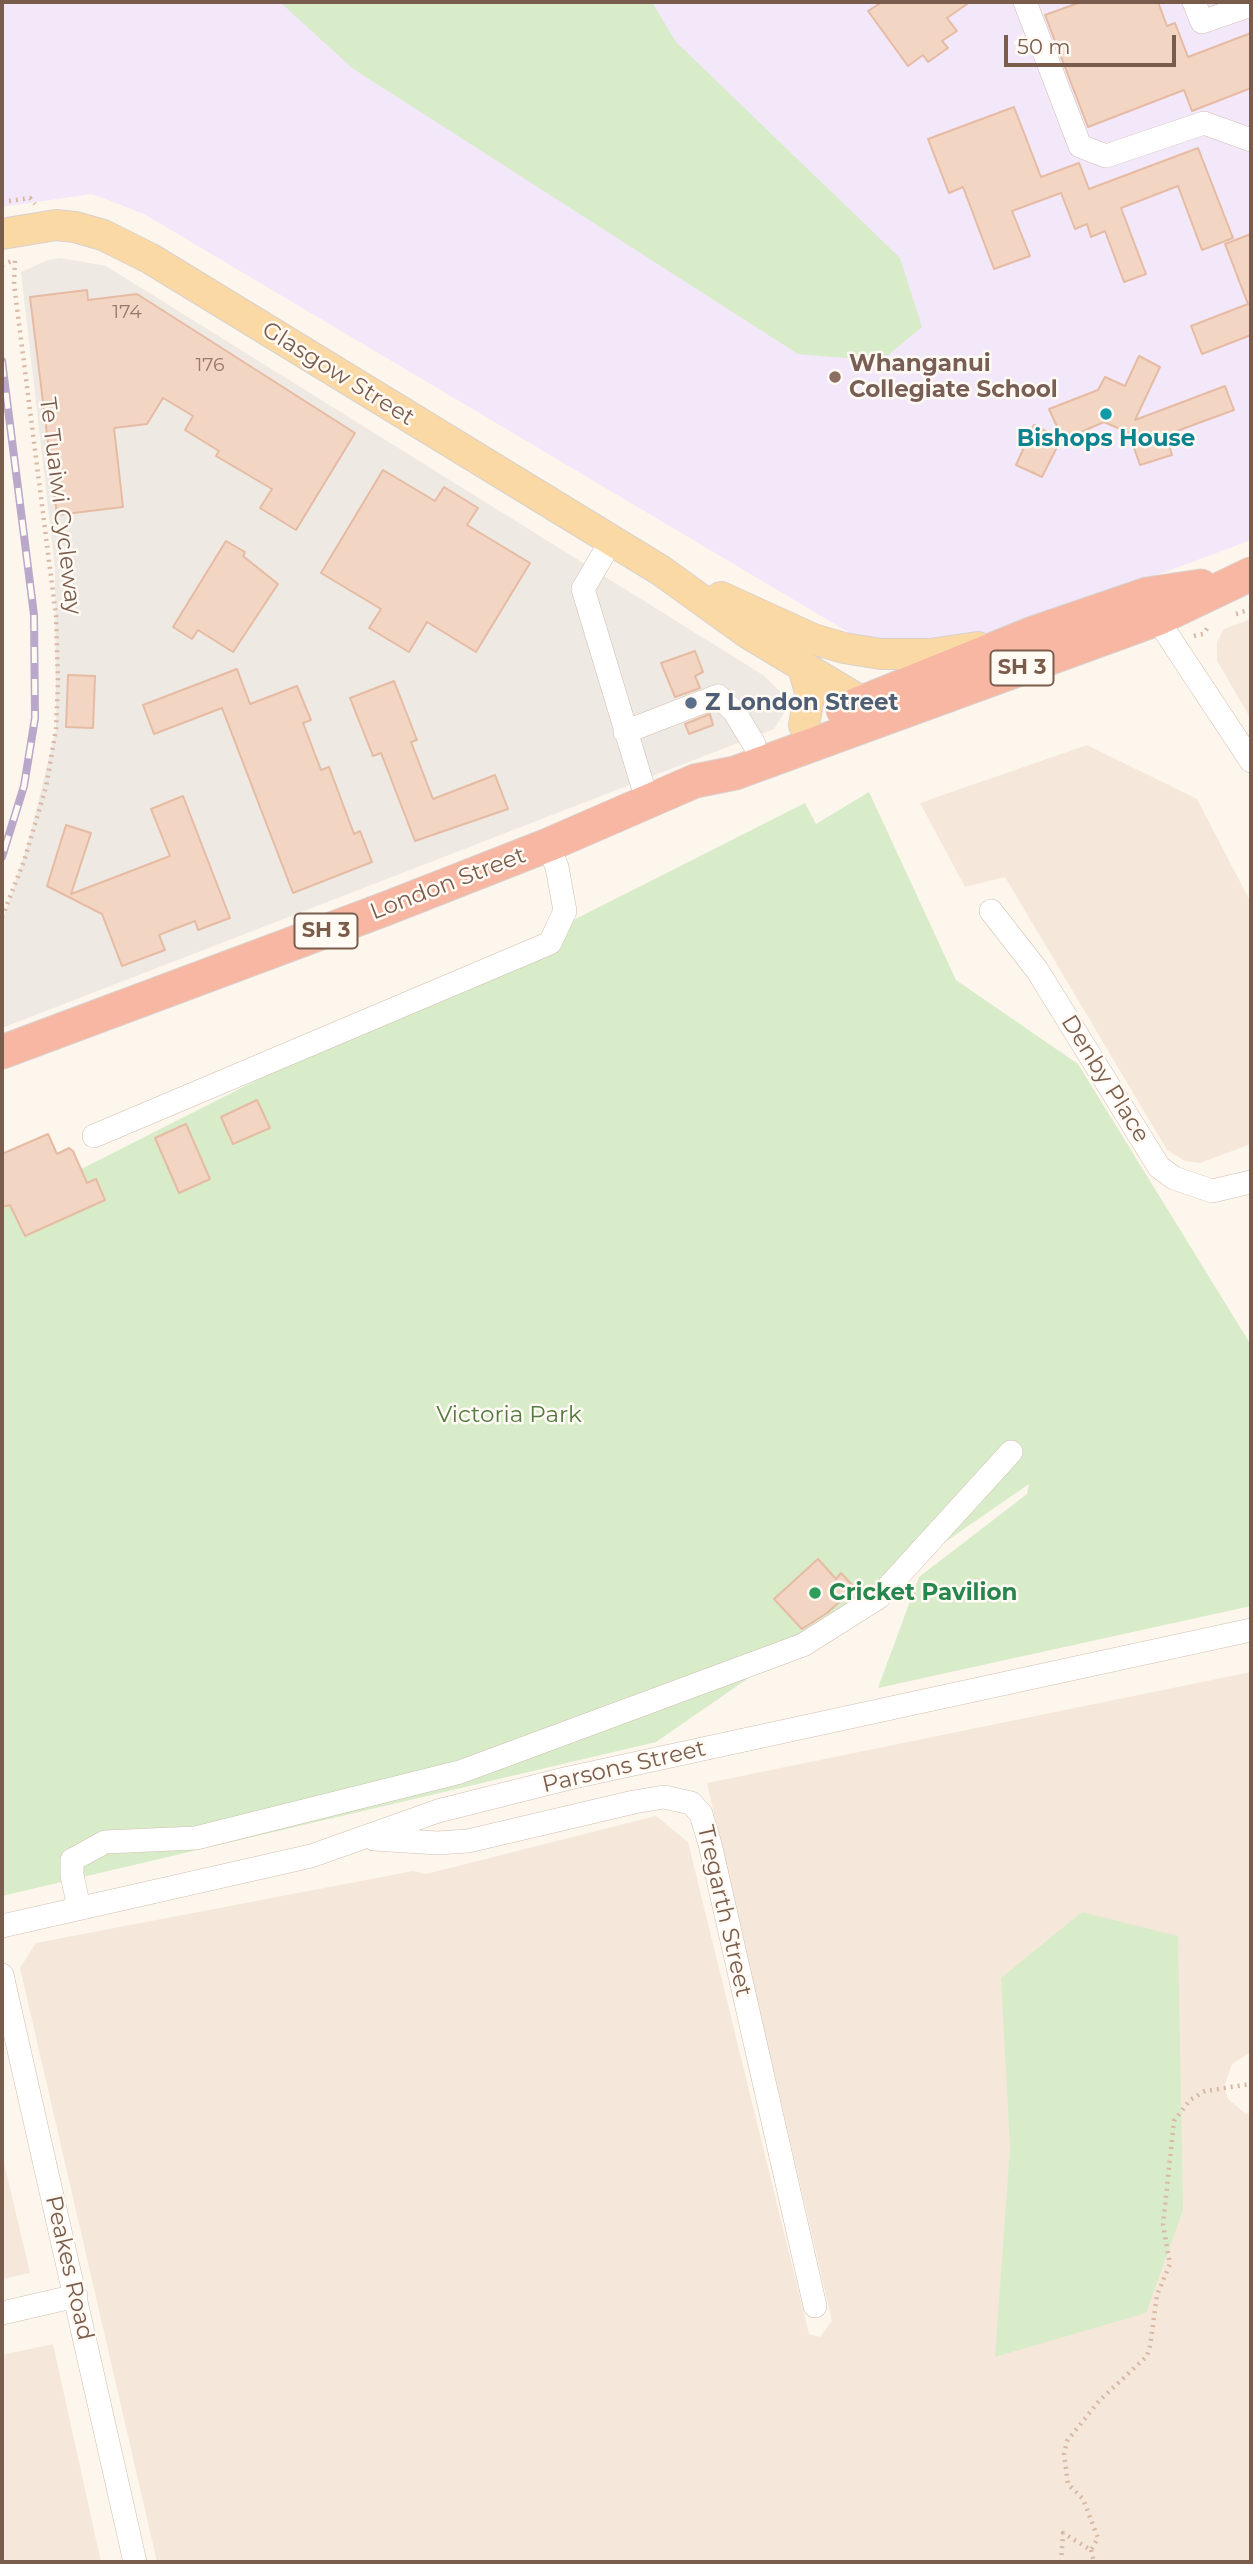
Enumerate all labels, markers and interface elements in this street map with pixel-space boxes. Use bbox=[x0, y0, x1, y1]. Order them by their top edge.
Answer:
scale bar bbox=[1008, 21, 1180, 65]
text: 50 m bbox=[1017, 34, 1071, 59]
house number: 174 bbox=[112, 301, 142, 323]
street label: Glasgow Street bbox=[257, 316, 419, 432]
place label: Whanganui Collegiate School bbox=[849, 350, 1058, 404]
house number: 176 bbox=[195, 354, 225, 376]
marker: Whanganui Collegiate School bbox=[827, 369, 843, 385]
street label: Te Tuaiwi Cycleway bbox=[33, 396, 87, 616]
marker: Bishops House bbox=[1098, 406, 1114, 422]
place label: Bishops House bbox=[1017, 425, 1195, 453]
road number: SH 3 bbox=[990, 650, 1054, 686]
place label: Z London Street bbox=[705, 689, 899, 717]
marker: Z London Street bbox=[683, 695, 699, 711]
street label: London Street bbox=[366, 842, 530, 926]
road number: SH 3 bbox=[294, 914, 358, 948]
street label: Denby Place bbox=[1055, 1010, 1155, 1148]
park label: Victoria Park bbox=[436, 1401, 582, 1429]
place label: Cricket Pavilion bbox=[829, 1579, 1017, 1607]
marker: Cricket Pavilion bbox=[807, 1585, 823, 1601]
street label: Parsons Street bbox=[540, 1735, 708, 1799]
street label: Tregarth Street bbox=[691, 1823, 757, 1999]
street label: Peakes Road bbox=[39, 2193, 99, 2343]

